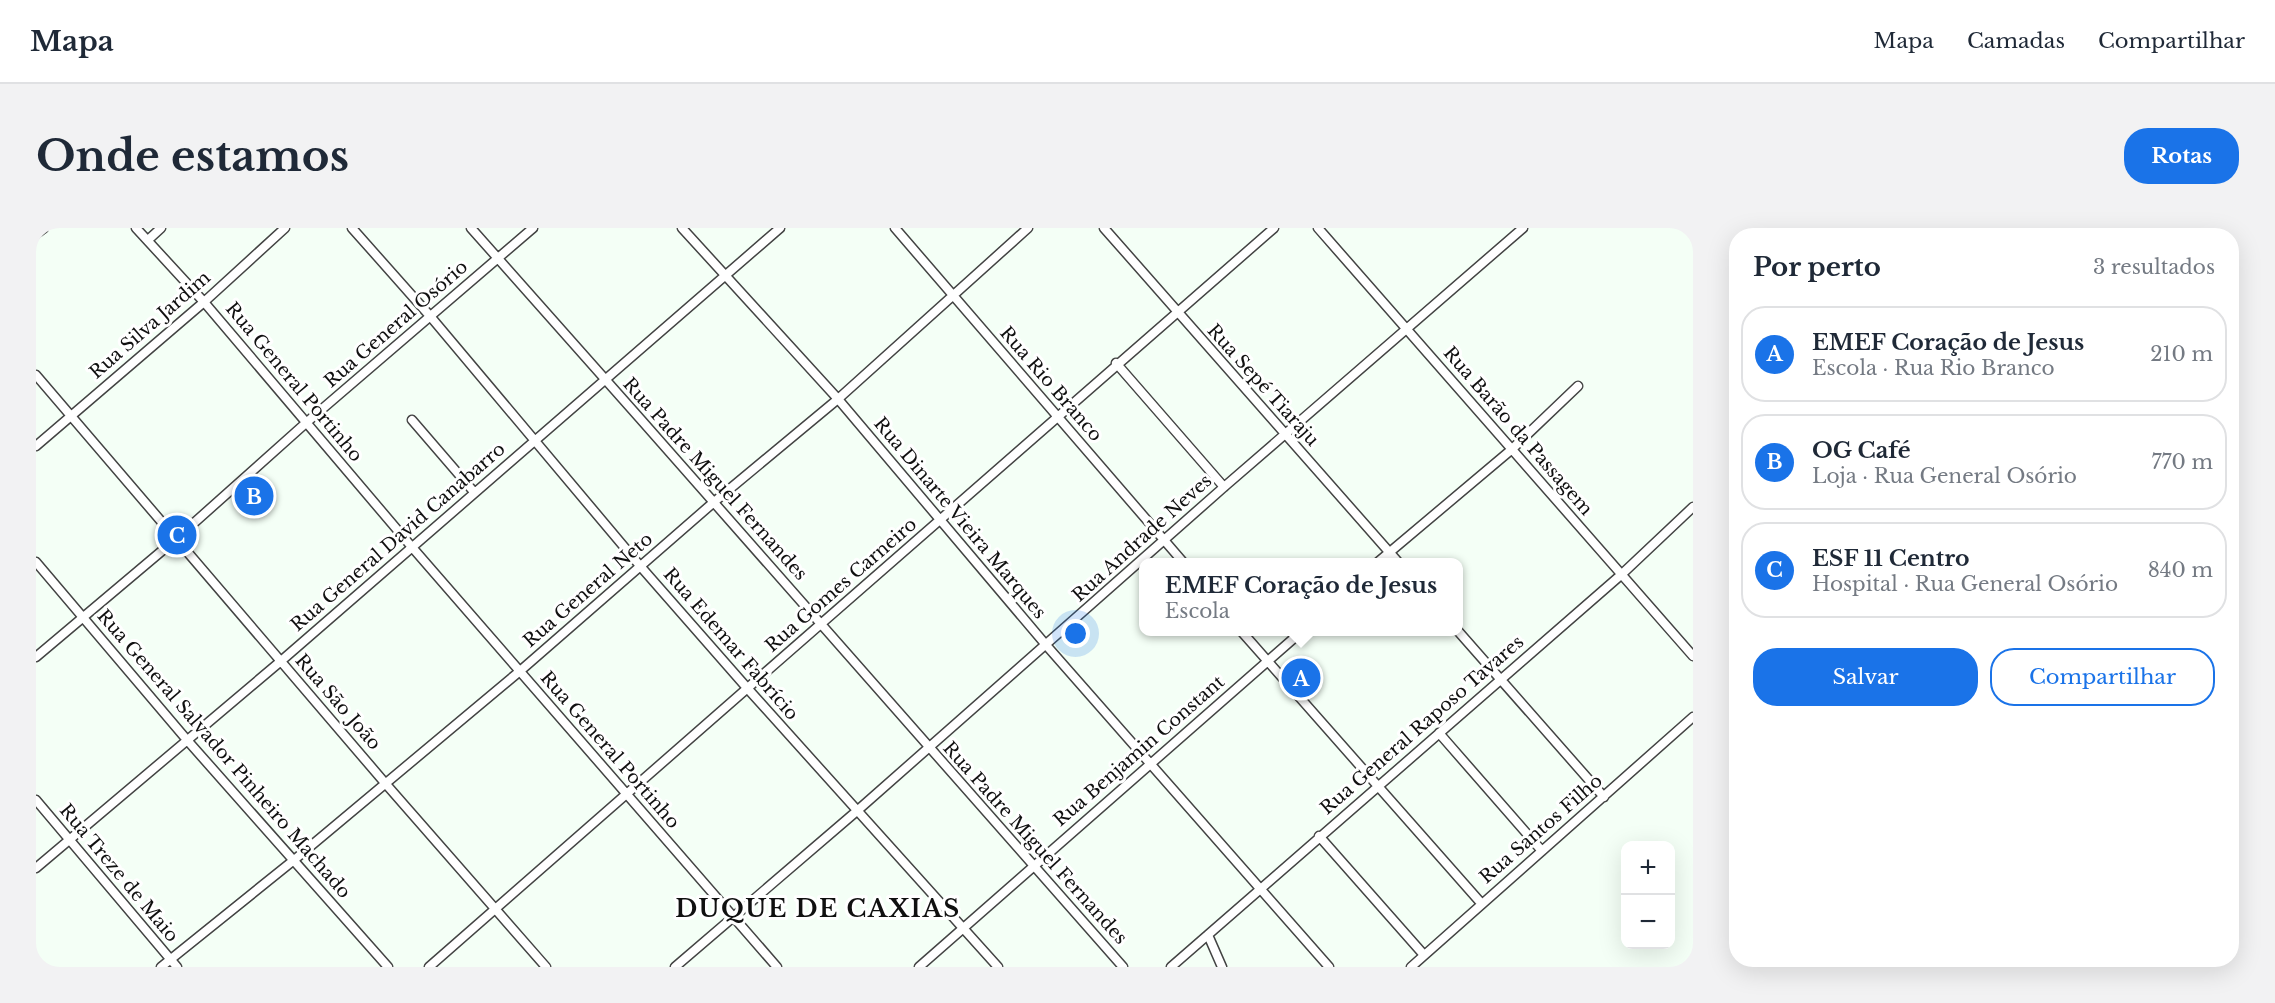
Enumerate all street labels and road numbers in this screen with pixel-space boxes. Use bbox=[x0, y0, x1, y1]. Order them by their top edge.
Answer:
street label: Rua General Osório bbox=[320, 256, 472, 392]
street label: Rua Silva Jardim bbox=[85, 267, 215, 383]
street label: Rua General Portinho bbox=[221, 298, 367, 466]
street label: Rua Sepé Tiaraju bbox=[1203, 320, 1323, 450]
street label: Rua Rio Branco bbox=[995, 322, 1107, 446]
street label: Rua Barão da Passagem bbox=[1439, 342, 1597, 520]
street label: Rua Padre Miguel Fernandes bbox=[618, 373, 812, 585]
street label: Rua Dinarte Vieira Marques bbox=[869, 413, 1051, 623]
street label: Rua General David Canabarro bbox=[286, 438, 510, 636]
street label: Rua Andrade Neves bbox=[1068, 470, 1216, 606]
street label: Rua Gomes Carneiro bbox=[761, 513, 921, 657]
street label: Rua General Neto bbox=[519, 528, 657, 652]
street label: Rua Edemar Fabrício bbox=[659, 563, 803, 725]
street label: Rua General Salvador Pinheiro Machado bbox=[93, 605, 355, 903]
street label: Rua General Raposo Tavares bbox=[1316, 631, 1528, 819]
street label: Rua São João bbox=[290, 650, 386, 754]
street label: Rua General Portinho bbox=[536, 667, 684, 833]
street label: Rua Benjamin Constant bbox=[1049, 671, 1229, 831]
street label: Rua Padre Miguel Fernandes bbox=[938, 737, 1132, 949]
street label: Rua Santos Filho bbox=[1475, 770, 1607, 888]
street label: Rua Treze de Maio bbox=[55, 800, 183, 946]

